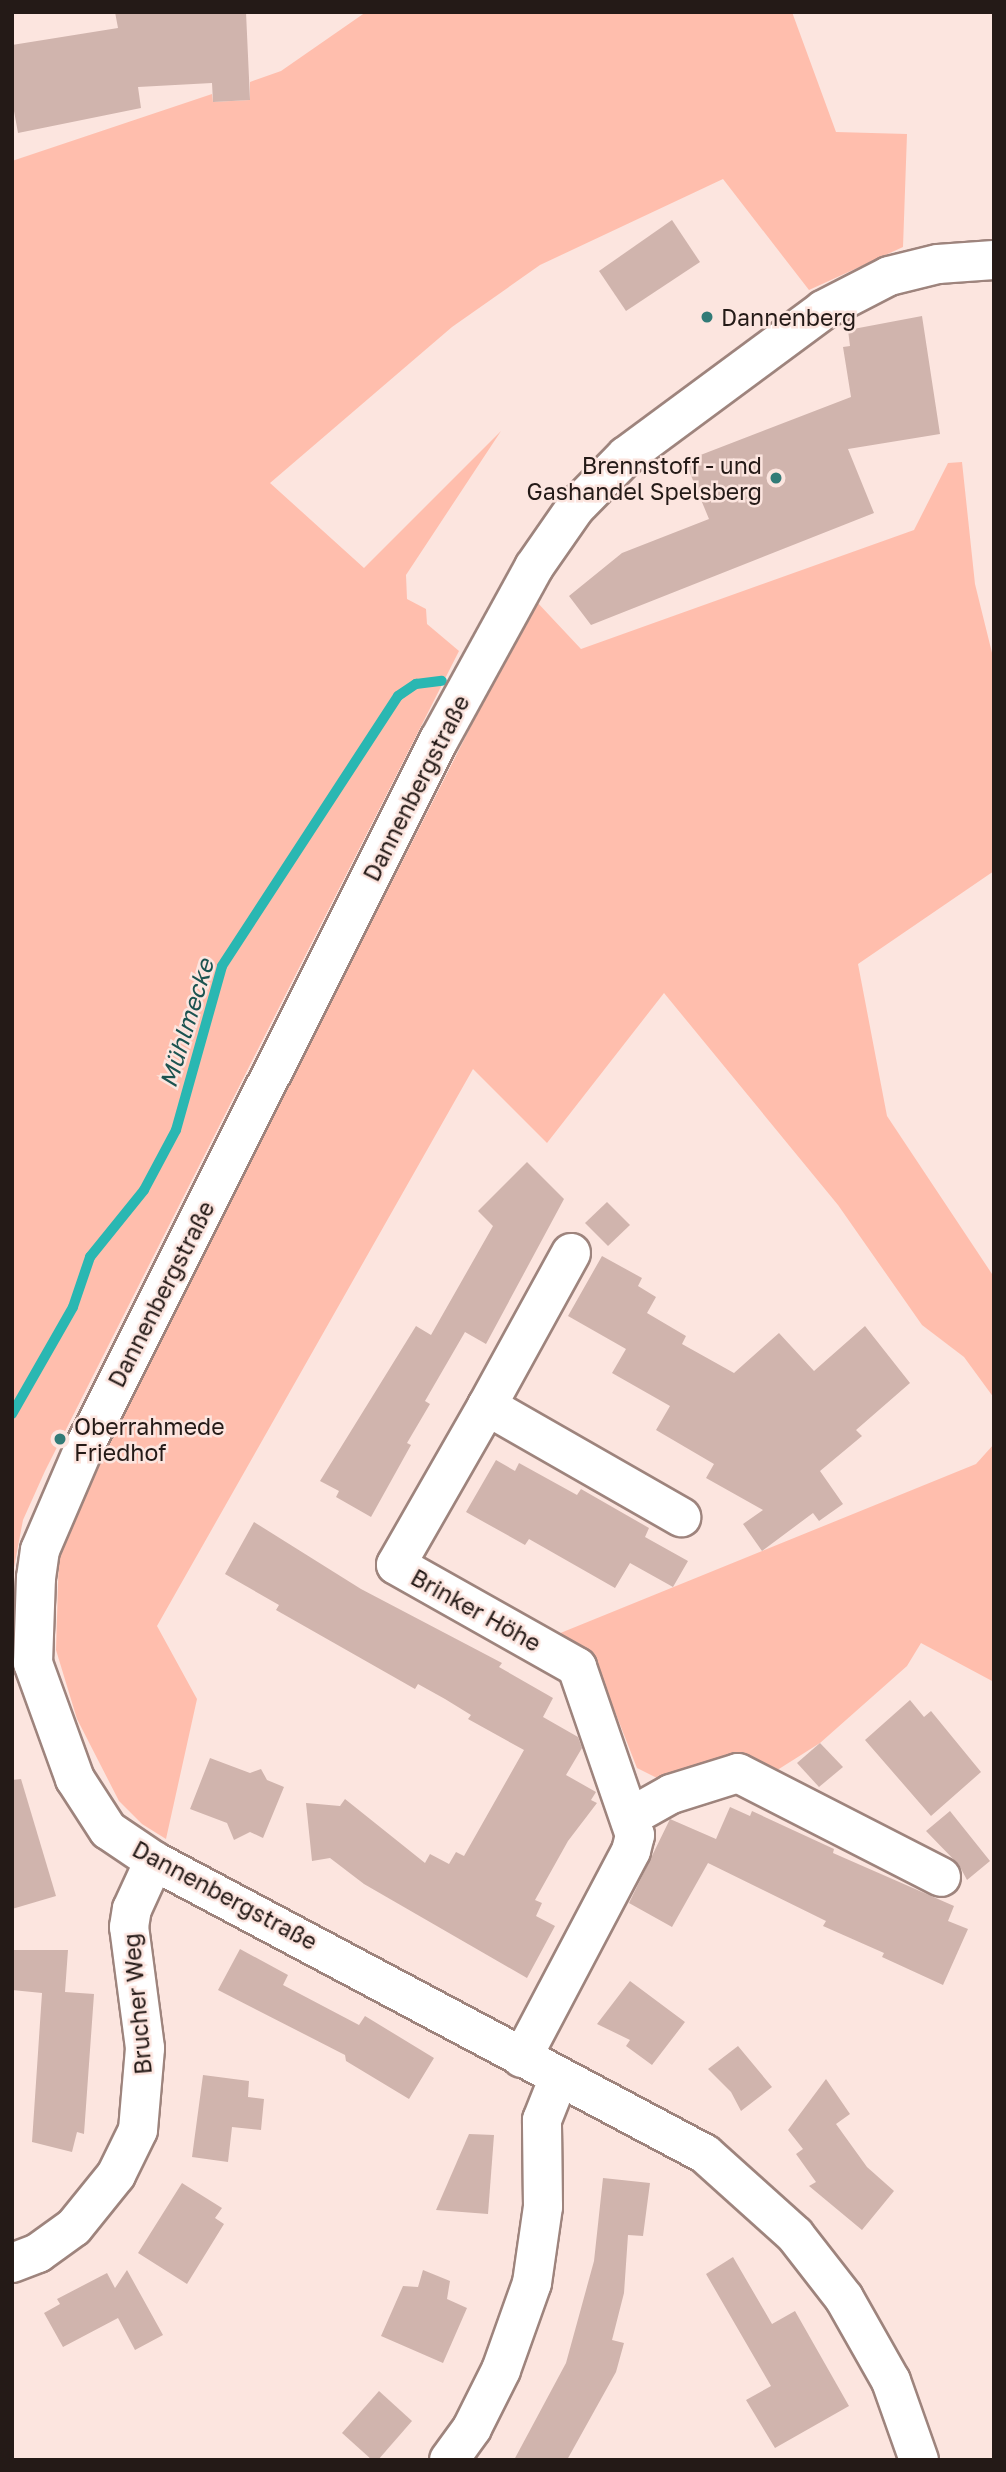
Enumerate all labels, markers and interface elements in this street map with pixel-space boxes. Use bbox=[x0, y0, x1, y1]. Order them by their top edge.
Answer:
place label: Dannenberg bbox=[721, 303, 856, 331]
marker: Dannenberg bbox=[699, 309, 715, 325]
place label: Brennstoff - und Gashandel Spelsberg bbox=[527, 451, 762, 505]
marker: Brennstoff - und Gashandel Spelsberg bbox=[768, 470, 784, 486]
street label: Dannenbergstraße bbox=[357, 690, 475, 886]
water label: Mühlmecke bbox=[153, 955, 219, 1091]
street label: Dannenbergstraße bbox=[102, 1196, 220, 1392]
place label: Oberrahmede Friedhof bbox=[74, 1412, 225, 1466]
marker: Oberrahmede Friedhof bbox=[52, 1431, 68, 1447]
street label: Brinker Höhe bbox=[406, 1563, 546, 1657]
street label: Dannenbergstraße bbox=[128, 1835, 322, 1955]
street label: Brucher Weg bbox=[117, 1932, 157, 2076]

